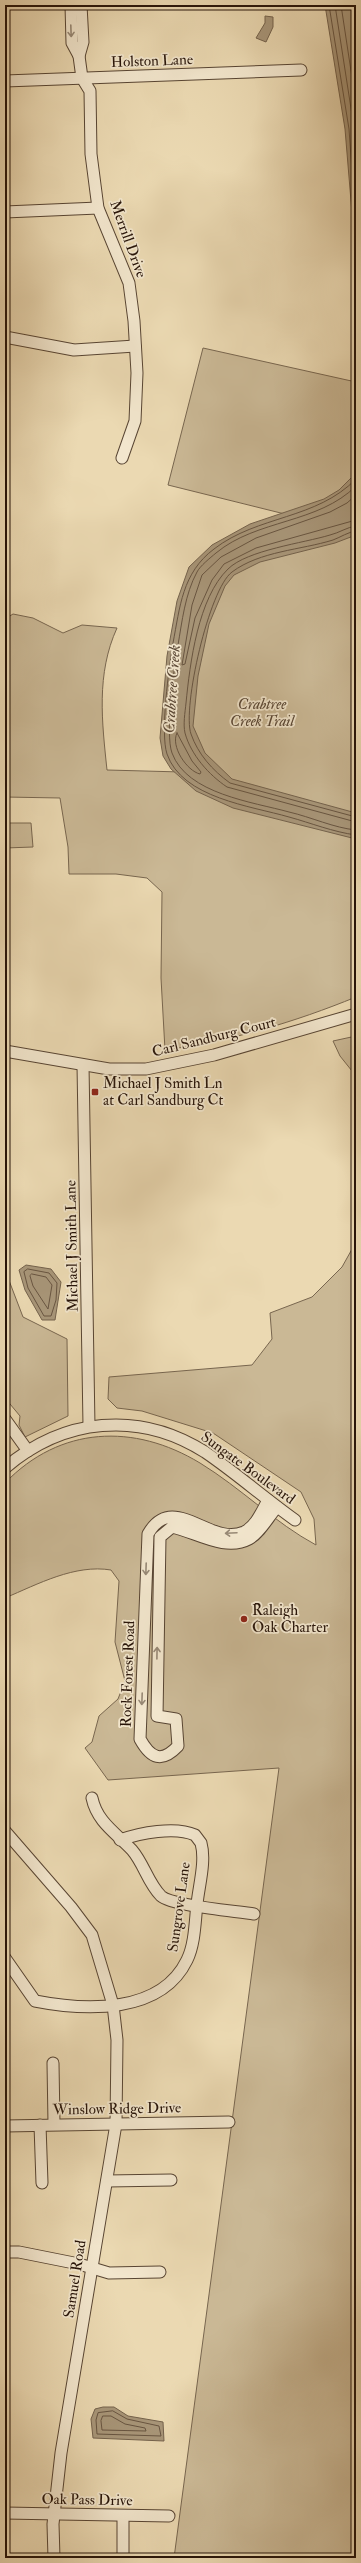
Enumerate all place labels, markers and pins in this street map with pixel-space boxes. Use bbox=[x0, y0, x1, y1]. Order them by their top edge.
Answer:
place label: Michael J Smith Ln at Carl Sandburg Ct bbox=[103, 1074, 223, 1110]
marker: Michael J Smith Ln at Carl Sandburg Ct bbox=[90, 1087, 100, 1097]
place label: Raleigh Oak Charter bbox=[252, 1601, 328, 1637]
marker: Raleigh Oak Charter bbox=[239, 1614, 249, 1624]

